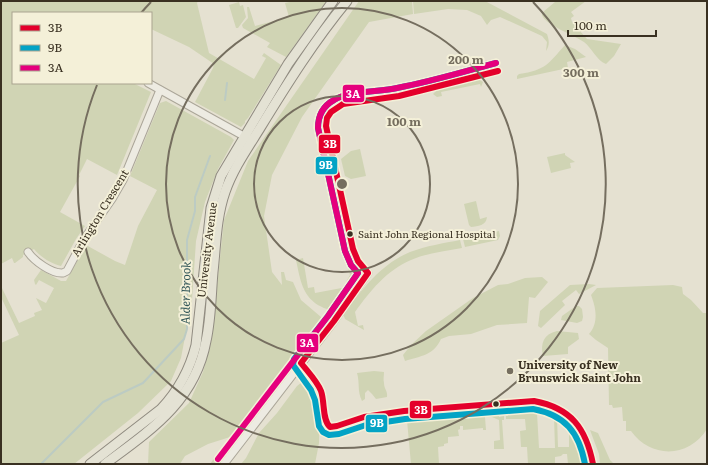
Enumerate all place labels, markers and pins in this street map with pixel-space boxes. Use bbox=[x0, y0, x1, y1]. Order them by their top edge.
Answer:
centre of rings bbox=[335, 177, 349, 191]
place label: Saint John Regional Hospital bbox=[358, 226, 496, 241]
marker: Saint John Regional Hospital bbox=[345, 229, 355, 239]
place label: University of New Brunswick Saint John bbox=[518, 356, 641, 385]
marker: University of New Brunswick Saint John bbox=[505, 366, 515, 376]
unlabelled marker bbox=[491, 399, 501, 409]

